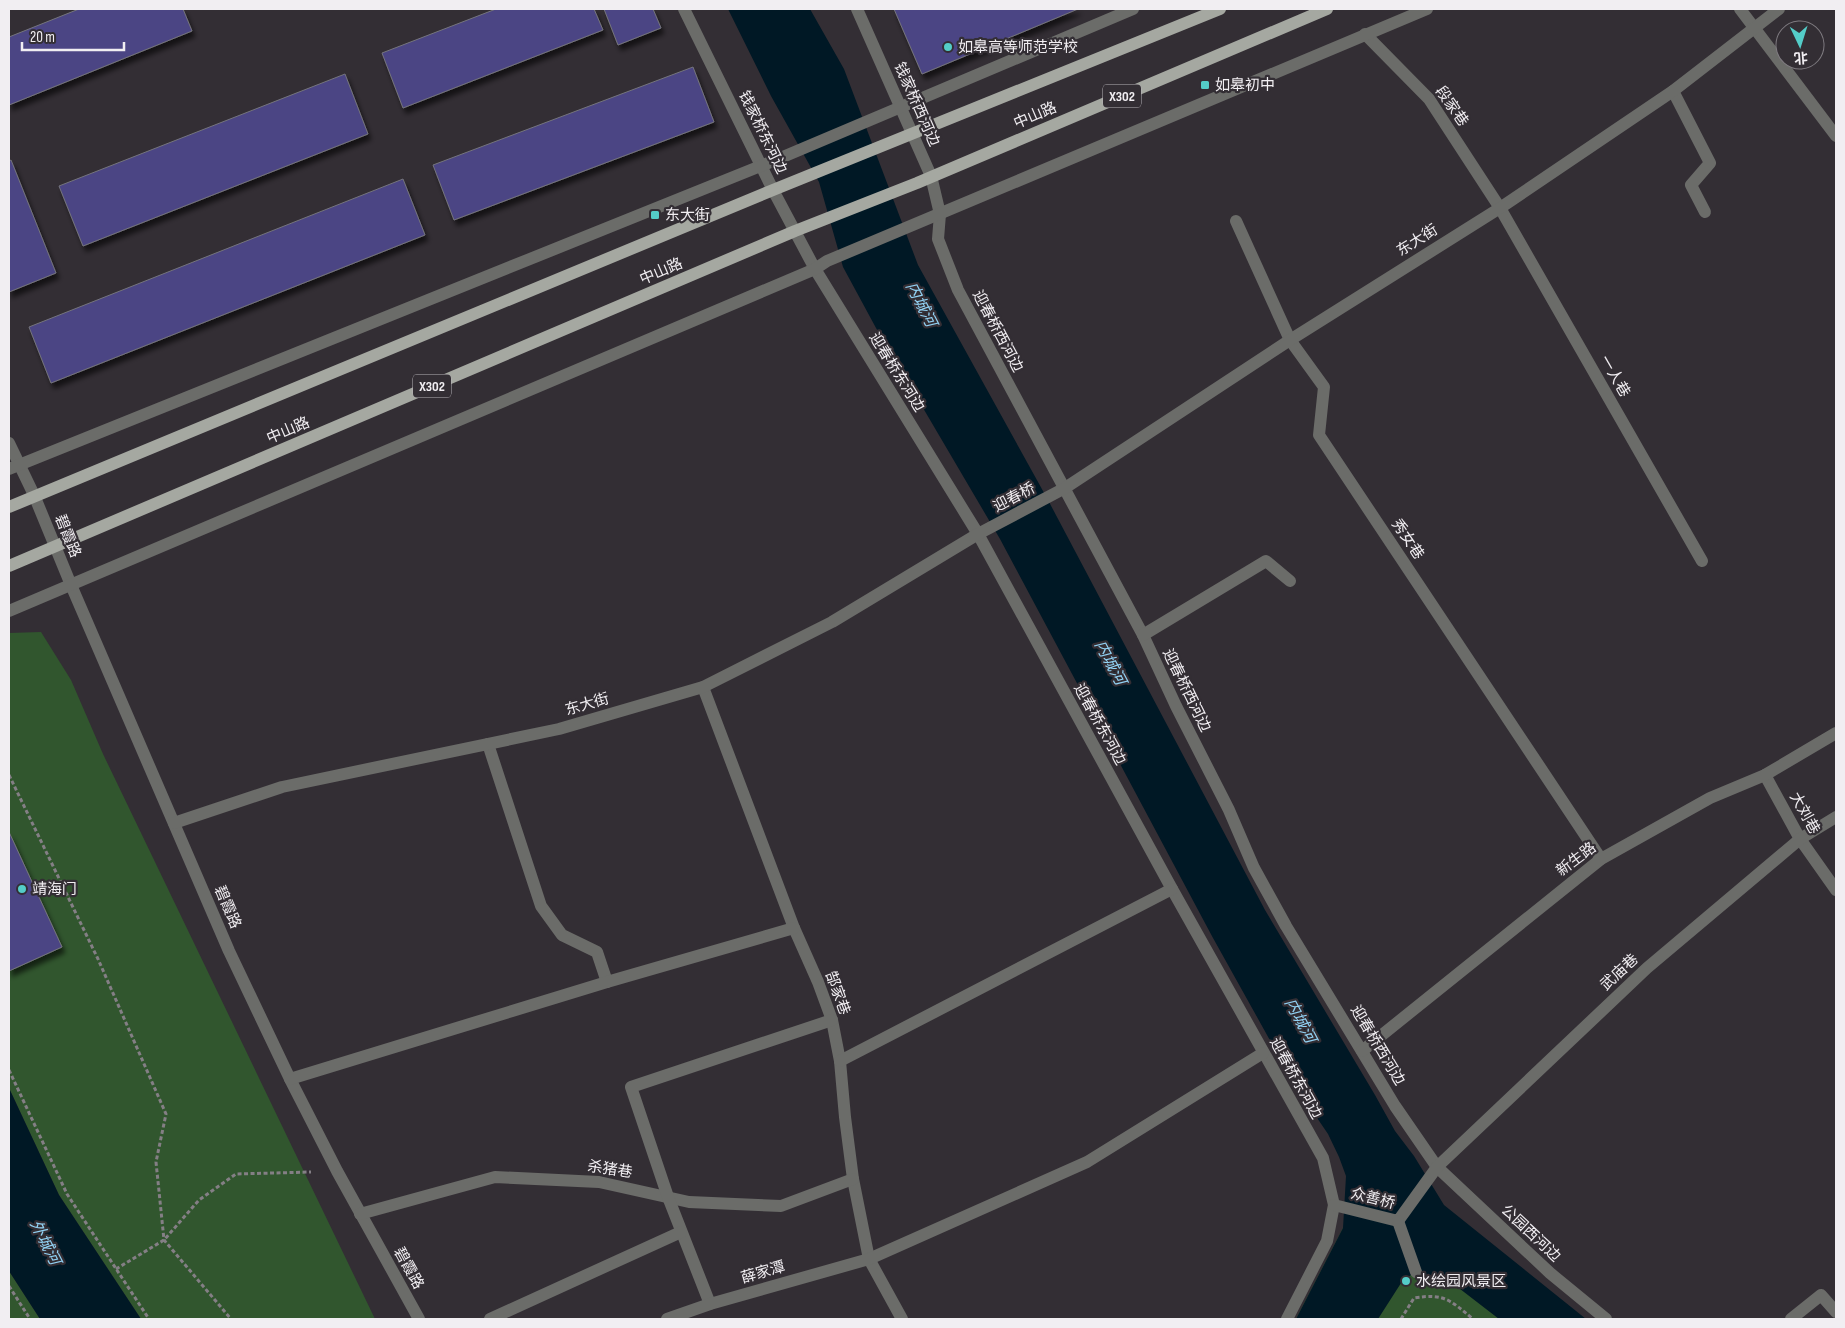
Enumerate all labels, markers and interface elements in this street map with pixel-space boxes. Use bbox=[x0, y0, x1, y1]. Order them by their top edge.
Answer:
scale bar bbox=[22, 20, 125, 52]
north arrow bbox=[1775, 20, 1825, 70]
text: 20 m bbox=[30, 28, 55, 47]
place label: 如皋高等师范学校 bbox=[958, 38, 1078, 57]
marker: 如皋高等师范学校 bbox=[942, 41, 954, 53]
text: 北 bbox=[1793, 49, 1808, 66]
street label: 钱家桥西河边 bbox=[890, 59, 944, 150]
place label: 如皋初中 bbox=[1215, 76, 1275, 95]
marker: 如皋初中 bbox=[1199, 79, 1211, 91]
street label: 段家巷 bbox=[1431, 82, 1472, 130]
road number: X302 bbox=[1103, 84, 1141, 108]
street label: 钱家桥东河边 bbox=[734, 88, 791, 178]
street label: 中山路 bbox=[1011, 98, 1060, 133]
place label: 东大街 bbox=[665, 206, 710, 225]
marker: 东大街 bbox=[649, 209, 661, 221]
street label: 东大街 bbox=[1393, 220, 1441, 260]
street label: 中山路 bbox=[637, 254, 686, 289]
water label: 内城河 bbox=[901, 279, 941, 333]
street label: 迎春桥西河边 bbox=[968, 287, 1028, 376]
street label: 迎春桥东河边 bbox=[865, 329, 929, 416]
street label: 一人巷 bbox=[1595, 352, 1634, 400]
road number: X302 bbox=[413, 374, 451, 398]
street label: 中山路 bbox=[264, 413, 313, 448]
street label: 迎春桥 bbox=[990, 478, 1039, 516]
street label: 碧霞路 bbox=[50, 512, 85, 561]
street label: 秀女巷 bbox=[1387, 515, 1428, 563]
water label: 内城河 bbox=[1090, 637, 1131, 691]
street label: 迎春桥西河边 bbox=[1158, 646, 1215, 736]
street label: 迎春桥东河边 bbox=[1069, 680, 1130, 769]
street label: 东大街 bbox=[563, 689, 611, 720]
street label: 大刘巷 bbox=[1785, 789, 1824, 838]
street label: 新生路 bbox=[1553, 838, 1600, 881]
place label: 靖海门 bbox=[32, 880, 77, 899]
marker: 靖海门 bbox=[16, 883, 28, 895]
street label: 碧霞路 bbox=[210, 883, 245, 932]
street label: 武庙巷 bbox=[1596, 950, 1642, 995]
street label: 郜家巷 bbox=[821, 969, 854, 1018]
water label: 内城河 bbox=[1280, 995, 1321, 1049]
street label: 迎春桥西河边 bbox=[1346, 1002, 1409, 1090]
street label: 迎春桥东河边 bbox=[1265, 1034, 1326, 1123]
street label: 杀猪巷 bbox=[586, 1157, 634, 1182]
street label: 众善桥 bbox=[1349, 1184, 1397, 1213]
street label: 公园西河边 bbox=[1497, 1201, 1565, 1267]
water label: 外城河 bbox=[25, 1217, 65, 1271]
street label: 碧霞路 bbox=[389, 1244, 428, 1293]
street label: 薛家潭 bbox=[739, 1257, 787, 1288]
place label: 水绘园风景区 bbox=[1416, 1272, 1506, 1291]
marker: 水绘园风景区 bbox=[1400, 1275, 1412, 1287]

